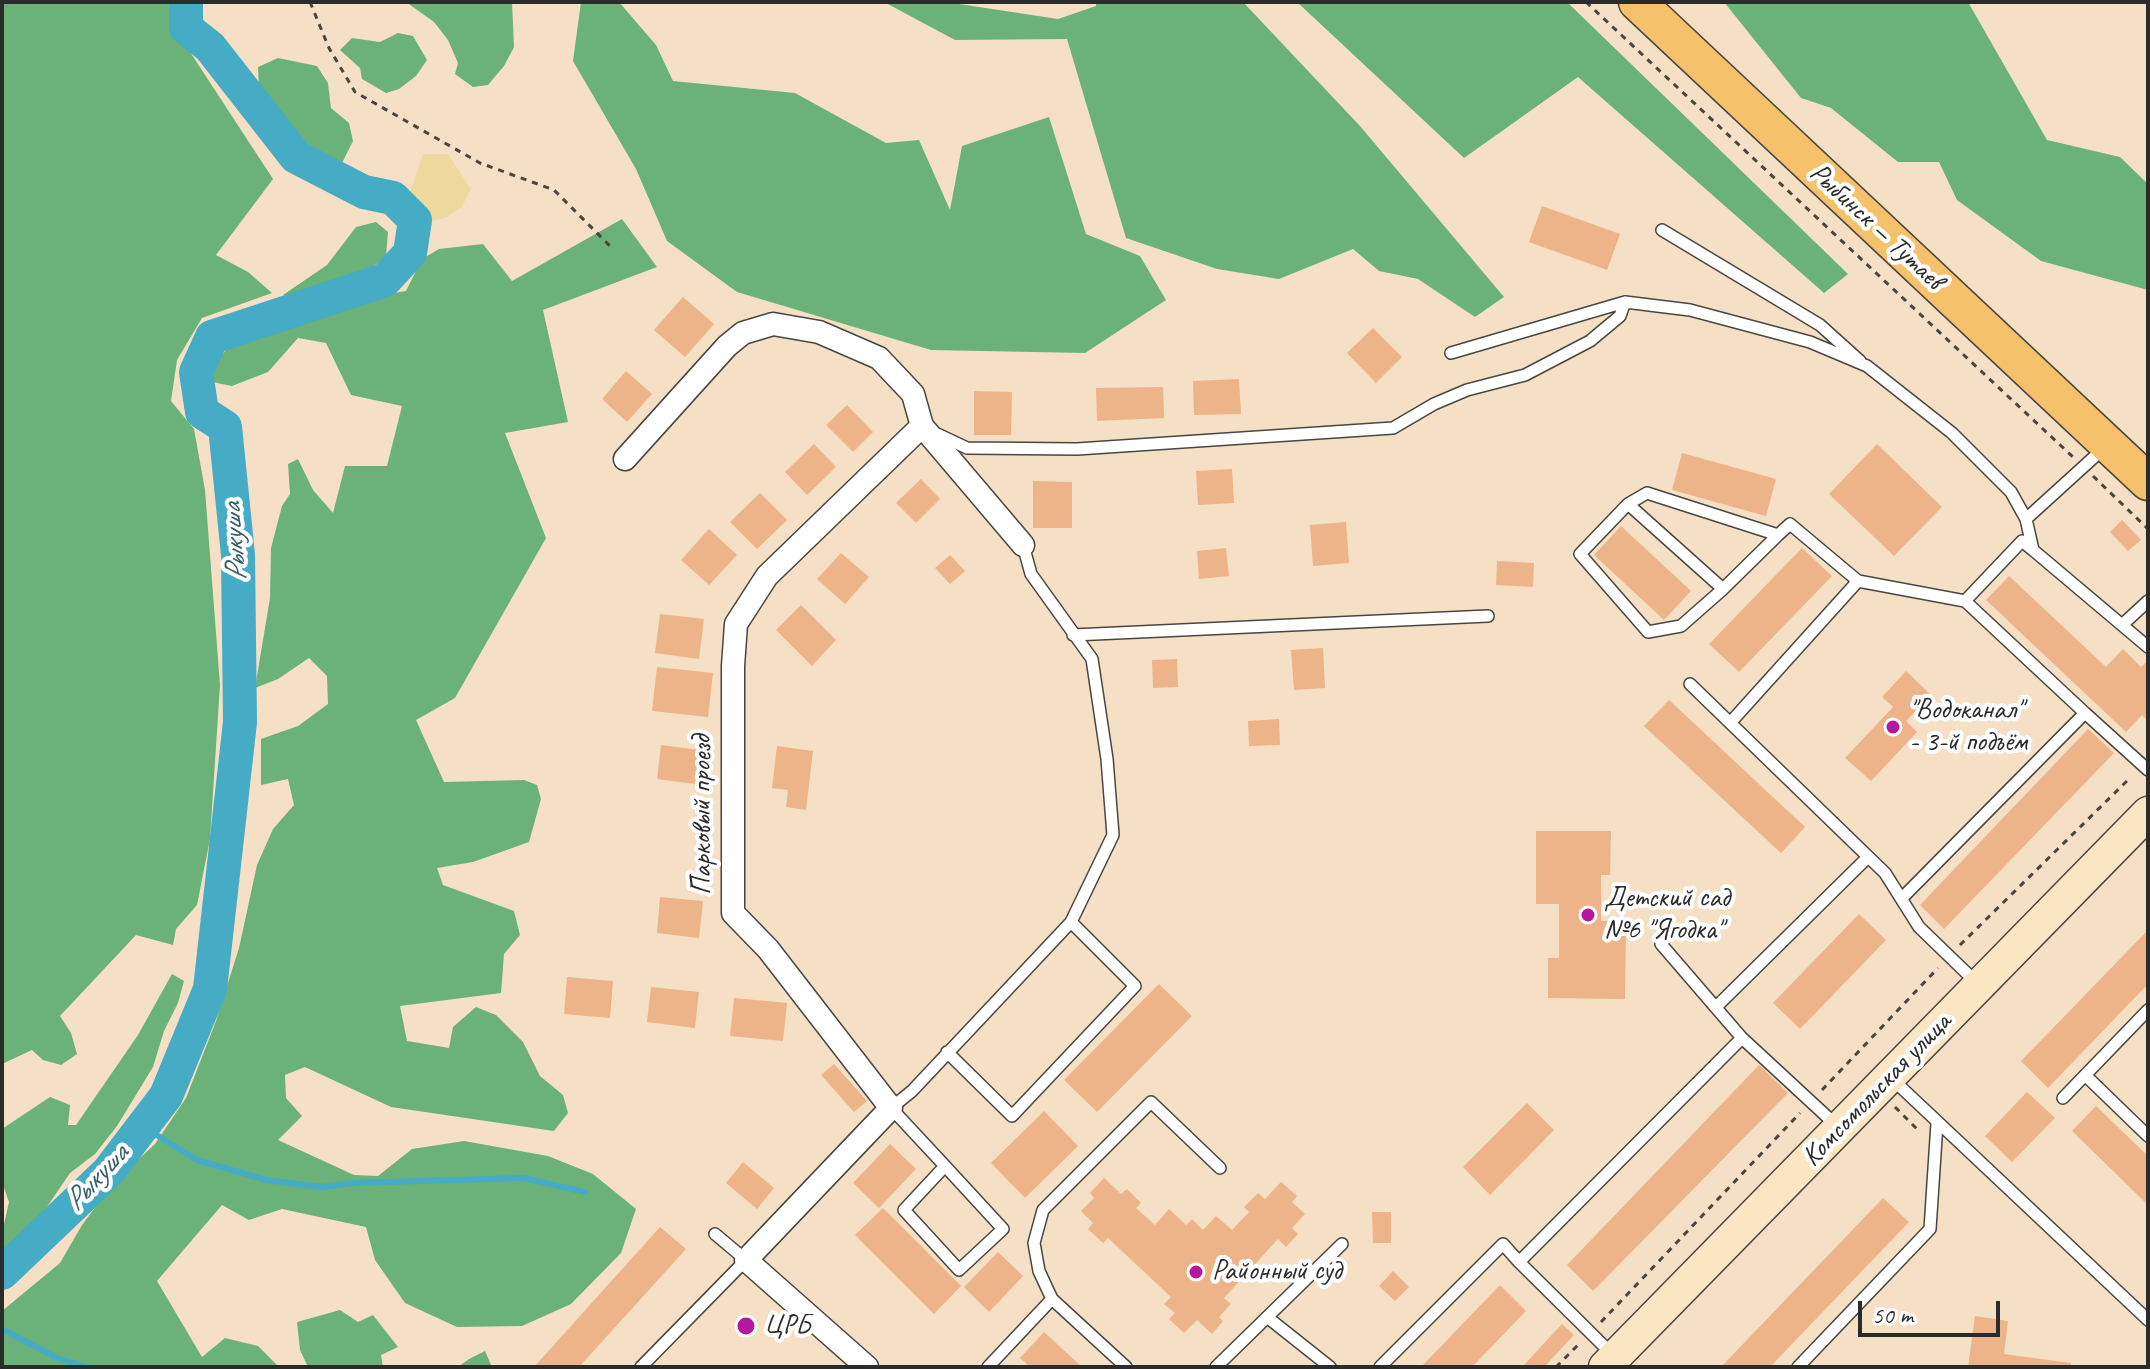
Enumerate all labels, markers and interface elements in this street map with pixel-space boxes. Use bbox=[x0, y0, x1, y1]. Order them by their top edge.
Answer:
street label: Рыбинск — Тутаев bbox=[1802, 157, 1950, 297]
water label: Рыкуша bbox=[214, 502, 256, 582]
place label: "Водоканал" - 3-й подъём bbox=[1909, 694, 2027, 760]
marker: "Водоканал" - 3-й подъём bbox=[1884, 718, 1902, 736]
street label: Парковый проезд bbox=[686, 735, 720, 895]
place label: Детский сад №6 "Ягодка" bbox=[1604, 882, 1730, 948]
marker: Детский сад №6 "Ягодка" bbox=[1579, 906, 1597, 924]
street label: Комсомольская улица bbox=[1795, 1006, 1959, 1174]
water label: Рыкуша bbox=[57, 1137, 137, 1219]
place label: Районный суд bbox=[1212, 1255, 1341, 1289]
marker: Районный суд bbox=[1187, 1263, 1205, 1281]
scale bar bbox=[1862, 1285, 2004, 1335]
text: 50 m bbox=[1872, 1300, 1913, 1330]
place label: ЦРБ bbox=[764, 1309, 810, 1343]
marker: ЦРБ bbox=[735, 1315, 757, 1337]

